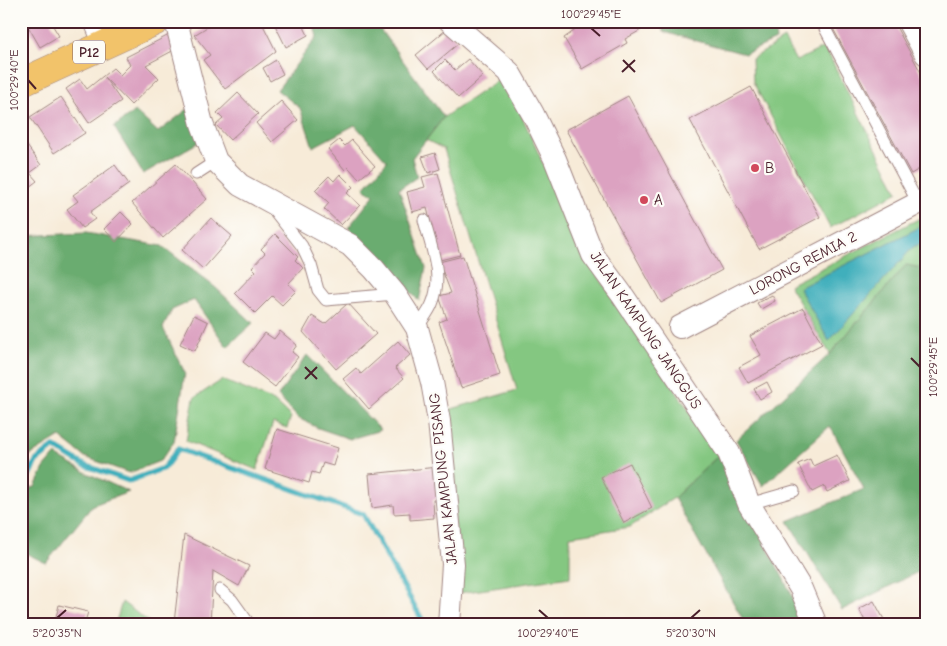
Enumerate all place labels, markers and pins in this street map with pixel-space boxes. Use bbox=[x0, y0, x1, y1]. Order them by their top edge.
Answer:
place label: B bbox=[765, 159, 774, 177]
marker: B bbox=[749, 162, 761, 174]
place label: A bbox=[654, 191, 663, 209]
marker: A bbox=[638, 194, 650, 206]

